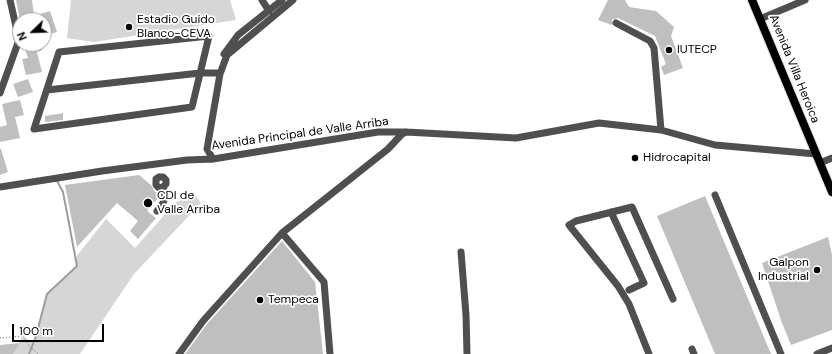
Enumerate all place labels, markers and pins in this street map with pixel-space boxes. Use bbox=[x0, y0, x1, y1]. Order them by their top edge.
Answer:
place label: Estadio Guido Blanco-CEVA bbox=[137, 13, 215, 41]
marker: Estadio Guido Blanco-CEVA bbox=[124, 22, 134, 32]
place label: IUTECP bbox=[677, 43, 717, 57]
marker: IUTECP bbox=[664, 45, 674, 55]
place label: Hidrocapital bbox=[643, 151, 711, 165]
marker: Hidrocapital bbox=[630, 153, 640, 163]
place label: CDI de Valle Arriba bbox=[157, 189, 220, 217]
marker: CDI de Valle Arriba bbox=[142, 197, 154, 209]
place label: Galpon Industrial bbox=[758, 256, 809, 284]
marker: Galpon Industrial bbox=[812, 265, 822, 275]
place label: Tempeca bbox=[268, 293, 319, 307]
marker: Tempeca bbox=[255, 295, 265, 305]

